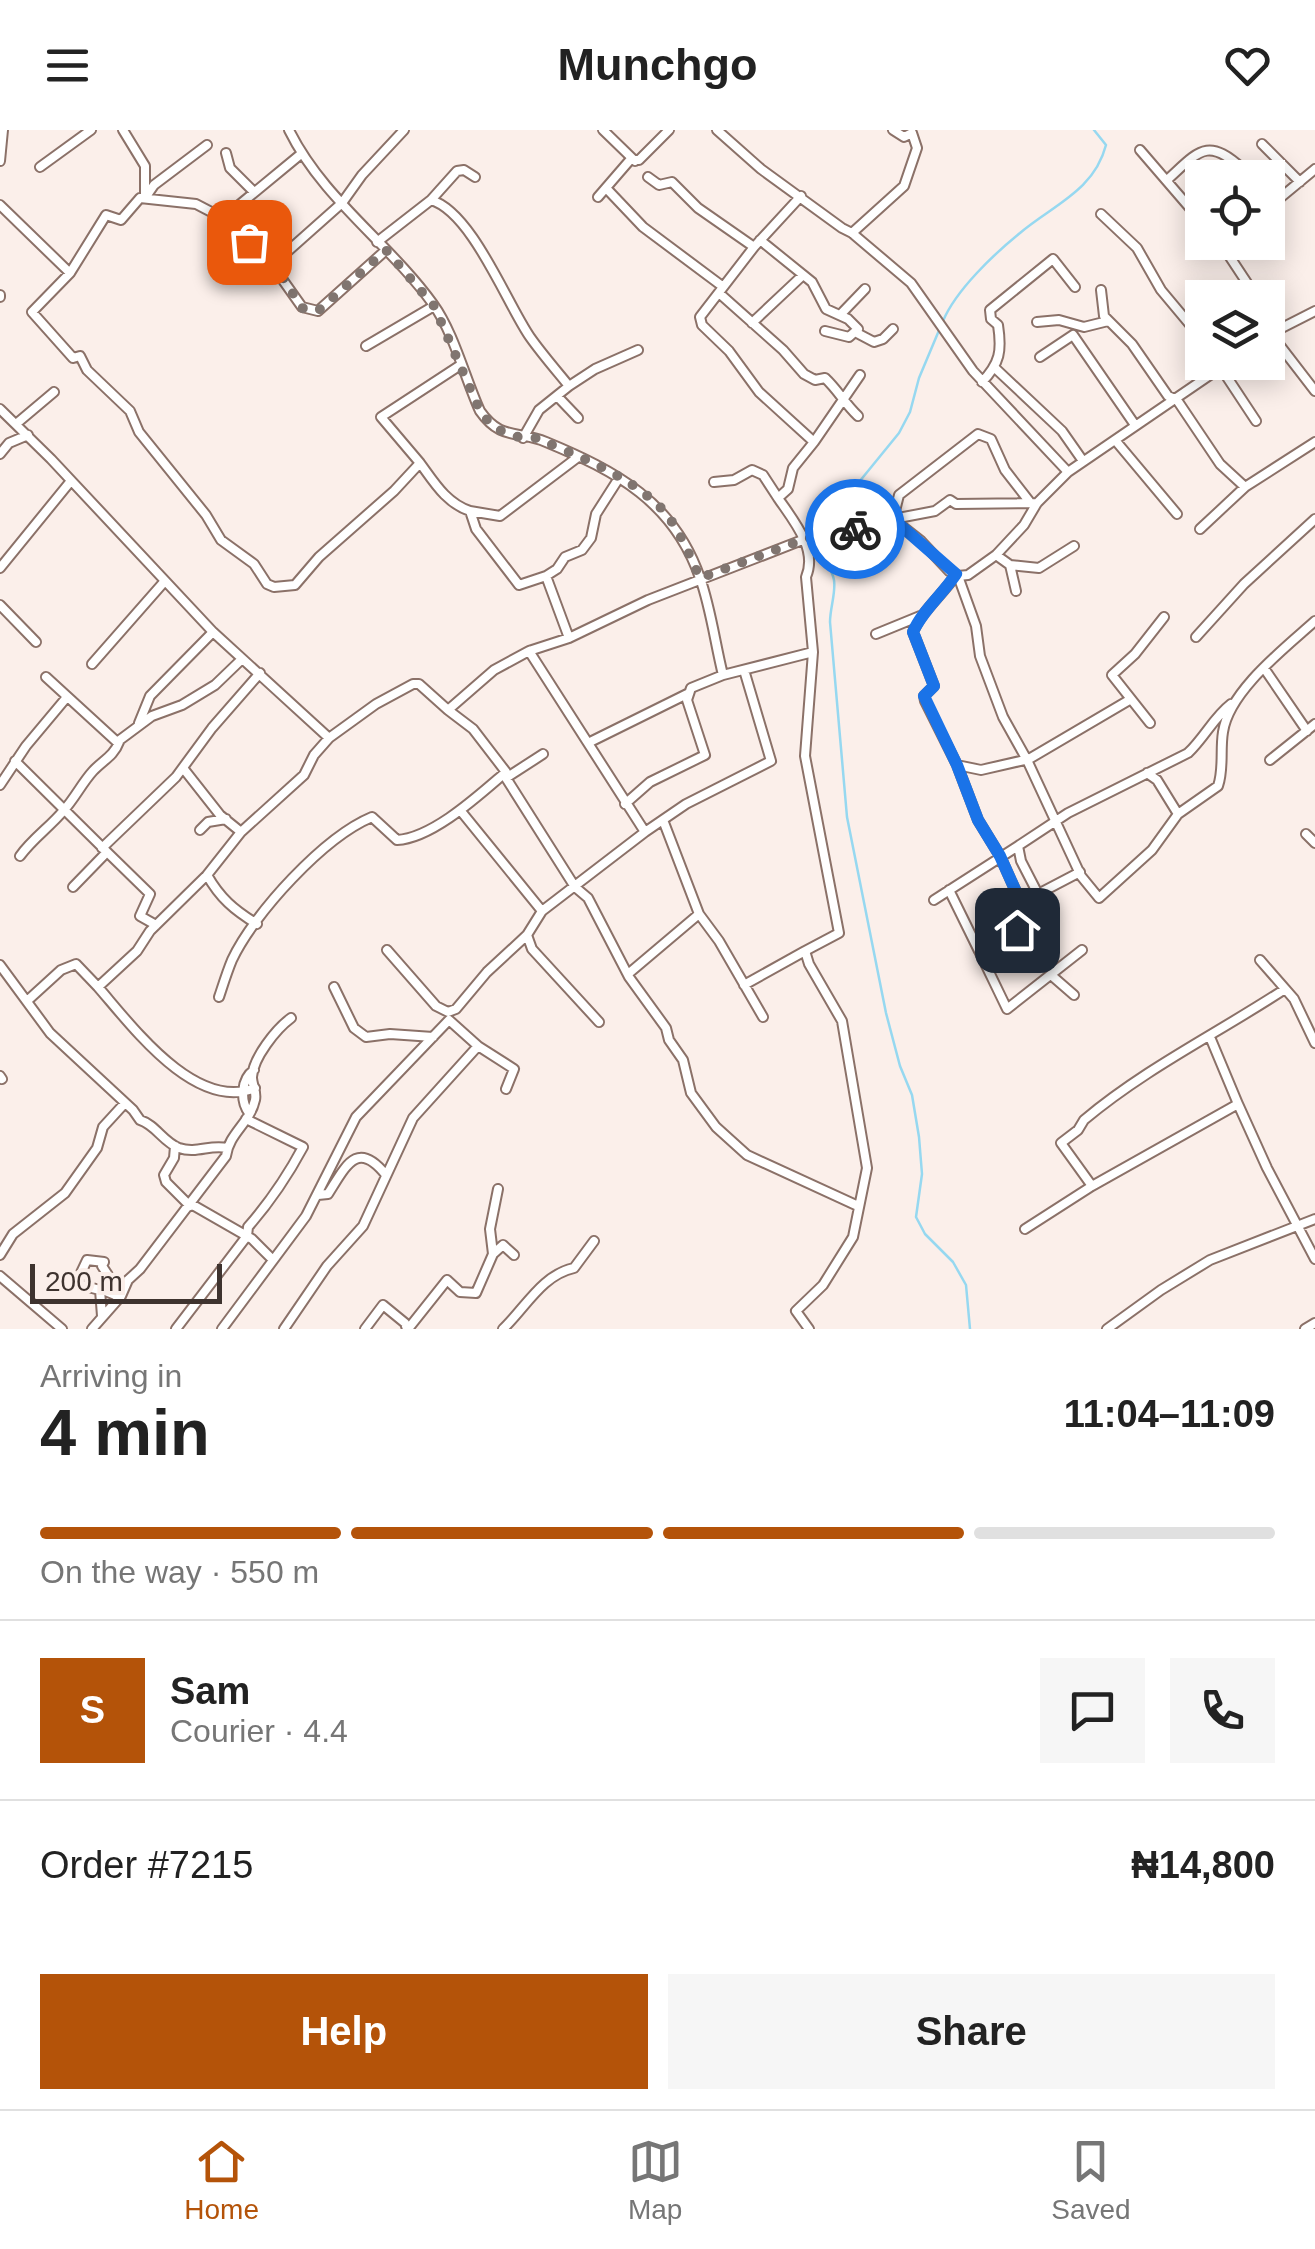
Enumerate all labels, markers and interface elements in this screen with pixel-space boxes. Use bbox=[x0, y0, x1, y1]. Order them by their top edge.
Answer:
icon: menu bbox=[40, 38, 95, 93]
icon: heart bbox=[1220, 38, 1275, 93]
text: Munchgo bbox=[558, 39, 757, 90]
map controls bbox=[1185, 160, 1285, 380]
button: locate bbox=[1185, 160, 1285, 260]
pin bbox=[207, 200, 292, 285]
icon: bag bbox=[222, 215, 277, 270]
button: layers bbox=[1185, 280, 1285, 380]
courier bbox=[805, 479, 905, 579]
icon: bike bbox=[828, 502, 883, 557]
pin bbox=[975, 888, 1060, 973]
icon: home bbox=[990, 903, 1045, 958]
scale bar bbox=[30, 1259, 222, 1304]
text: 200 m bbox=[45, 1266, 123, 1297]
text: Arriving in bbox=[40, 1358, 182, 1394]
text: 11:04–11:09 bbox=[1064, 1393, 1275, 1435]
text: 4 min bbox=[40, 1396, 210, 1469]
text: On the way · 550 m bbox=[40, 1554, 319, 1590]
button: chat bbox=[1040, 1658, 1145, 1763]
button: phone bbox=[1170, 1658, 1275, 1763]
text: Sam bbox=[170, 1670, 250, 1712]
text: S bbox=[80, 1689, 105, 1731]
text: Courier · 4.4 bbox=[170, 1713, 348, 1749]
text: Order #7215 bbox=[40, 1844, 253, 1886]
text: ₦14,800 bbox=[1131, 1844, 1275, 1886]
button: Help bbox=[40, 1974, 648, 2089]
button: Share bbox=[668, 1974, 1275, 2089]
tab: Home bbox=[184, 2134, 259, 2226]
tab: Map bbox=[628, 2134, 683, 2226]
tab: Saved bbox=[1051, 2134, 1131, 2226]

